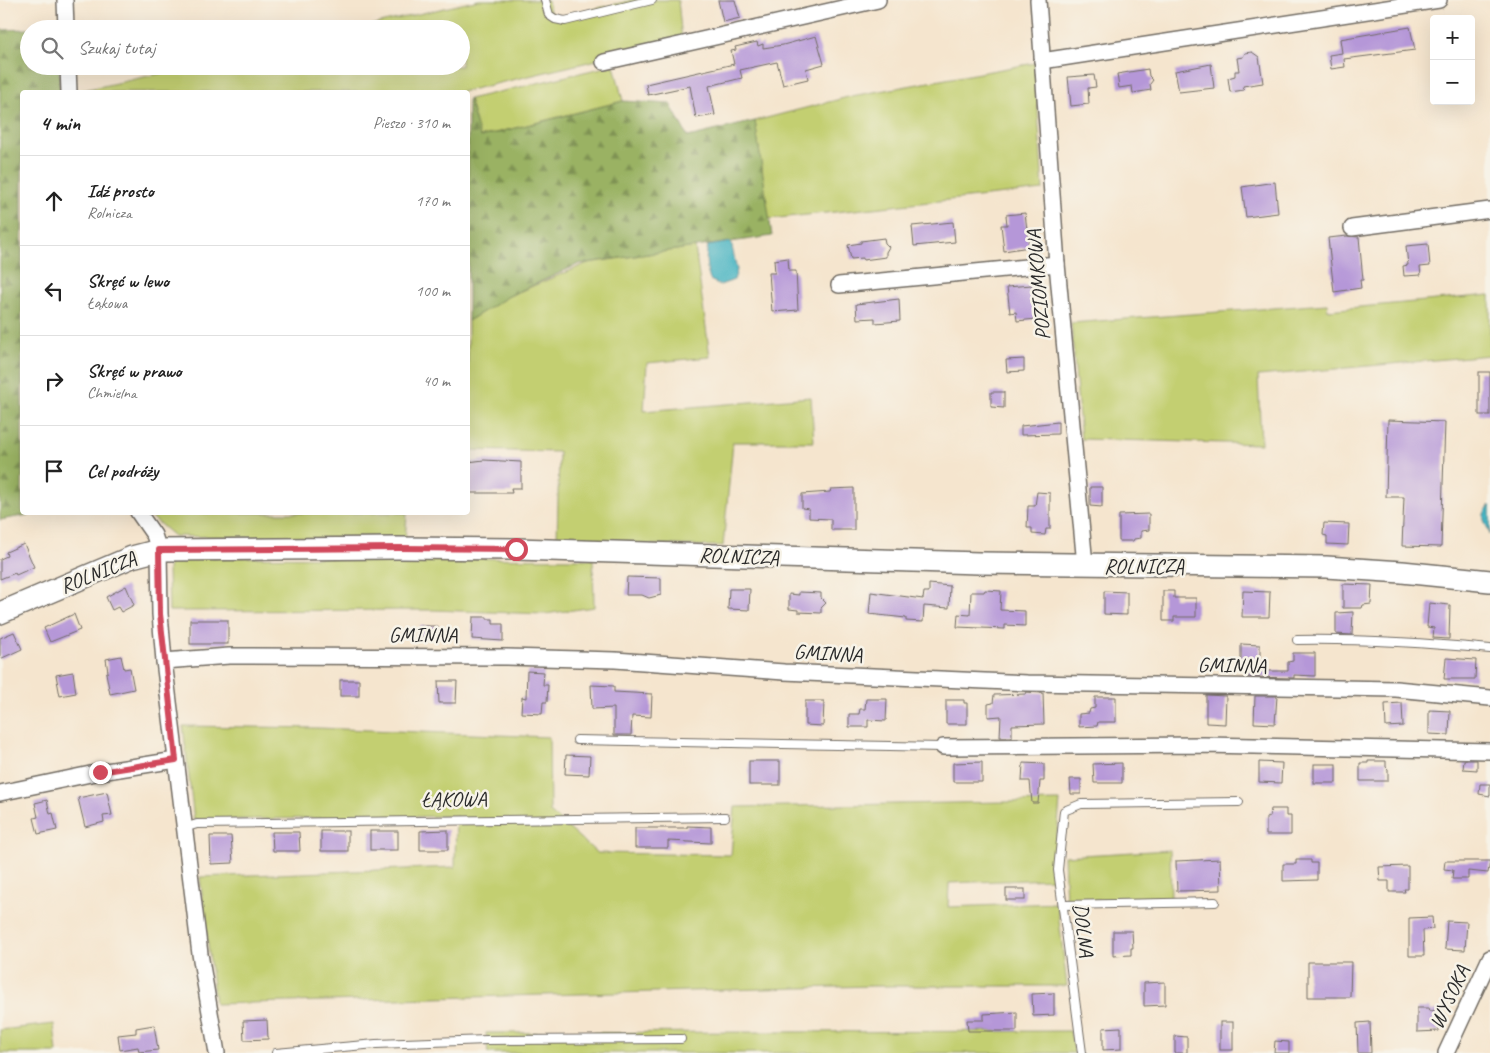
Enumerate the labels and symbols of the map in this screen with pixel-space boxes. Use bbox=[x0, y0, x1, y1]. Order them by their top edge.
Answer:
street label: POZIOMKOWA bbox=[1020, 228, 1056, 341]
route start bbox=[505, 538, 528, 561]
street label: ROLNICZA bbox=[699, 542, 780, 570]
street label: ROLNICZA bbox=[56, 545, 140, 599]
street label: ROLNICZA bbox=[1104, 553, 1184, 579]
street label: GMINNA bbox=[389, 622, 458, 648]
street label: GMINNA bbox=[793, 638, 863, 668]
street label: GMINNA bbox=[1198, 651, 1267, 679]
route end bbox=[89, 761, 112, 784]
street label: ŁĄKOWA bbox=[421, 785, 487, 813]
street label: DOLNA bbox=[1068, 902, 1100, 959]
street label: WYSOKA bbox=[1423, 961, 1475, 1033]

